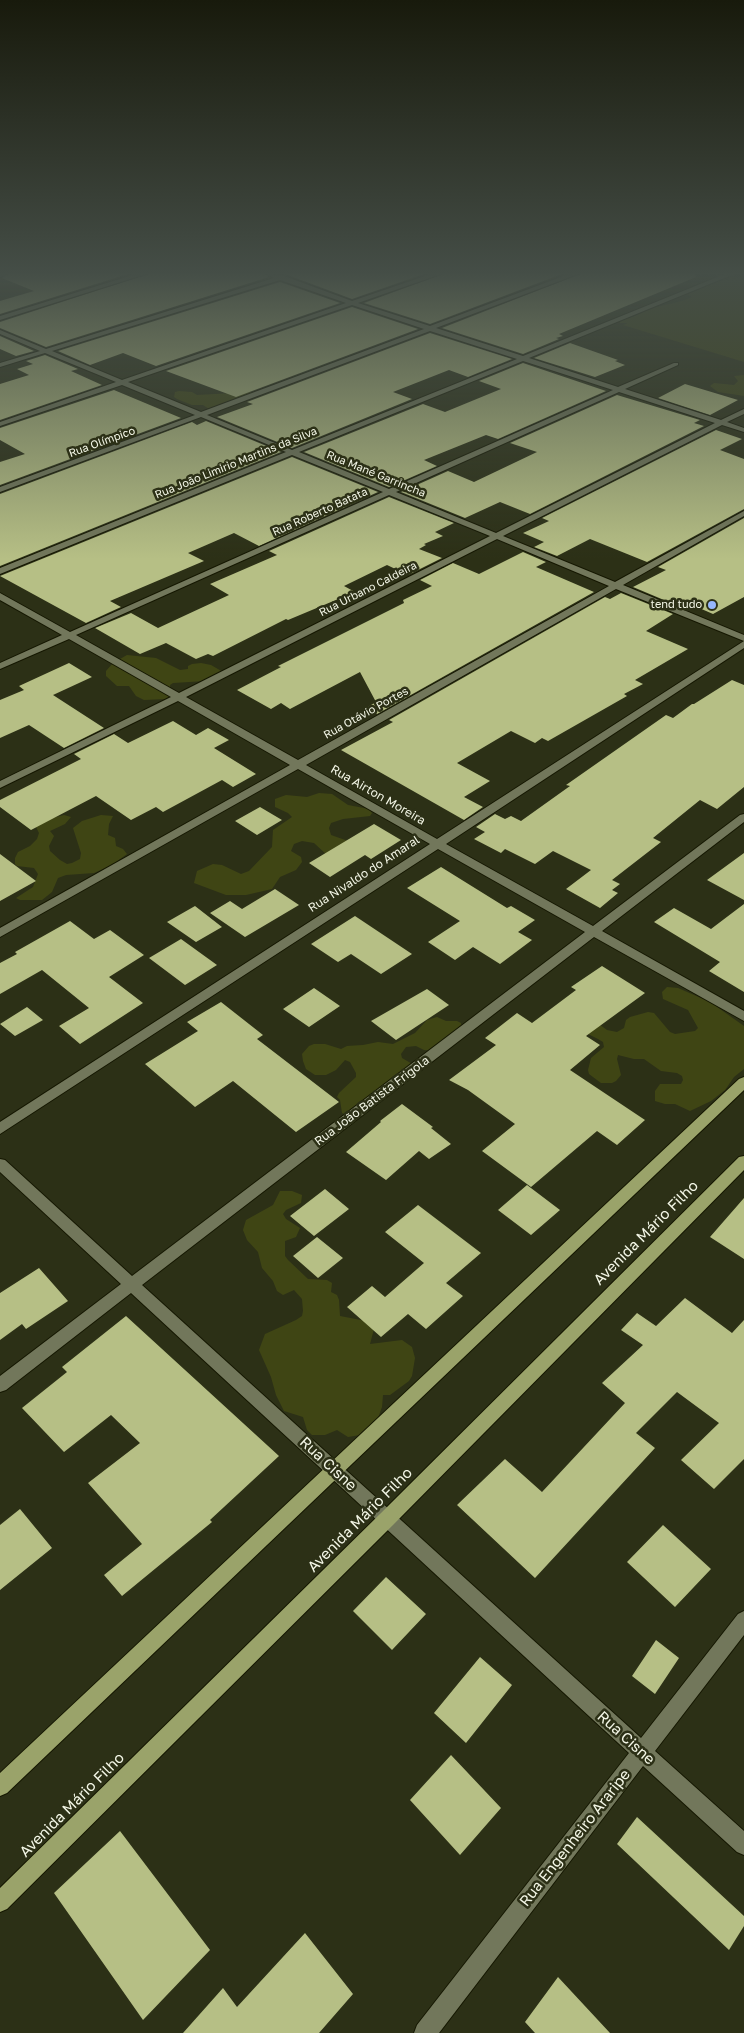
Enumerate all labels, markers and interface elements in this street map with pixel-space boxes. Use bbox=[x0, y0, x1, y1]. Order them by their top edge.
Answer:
street label: Rua Olímpico bbox=[67, 424, 137, 460]
street label: Rua João Limirio Martins da Silva bbox=[153, 424, 319, 502]
street label: Rua Mané Garrincha bbox=[325, 448, 427, 500]
street label: Rua Roberto Batata bbox=[270, 485, 370, 539]
street label: Rua Urbano Caldeira bbox=[317, 559, 419, 619]
place label: tend tudo bbox=[651, 598, 702, 612]
marker: tend tudo bbox=[706, 599, 718, 611]
street label: Rua Otávio Portes bbox=[321, 684, 411, 742]
street label: Rua Airton Moreira bbox=[328, 762, 428, 828]
street label: Rua Nivaldo do Amaral bbox=[306, 833, 422, 915]
street label: Rua João Batista Frigola bbox=[312, 1053, 432, 1149]
street label: Avenida Mário Filho bbox=[590, 1177, 702, 1289]
street label: Rua Cisne bbox=[296, 1433, 360, 1495]
street label: Avenida Mário Filho bbox=[304, 1464, 416, 1576]
street label: Rua Cisne bbox=[593, 1707, 659, 1769]
street label: Avenida Mário Filho bbox=[16, 1749, 128, 1861]
street label: Rua Engenheiro Araripe bbox=[516, 1766, 634, 1910]

